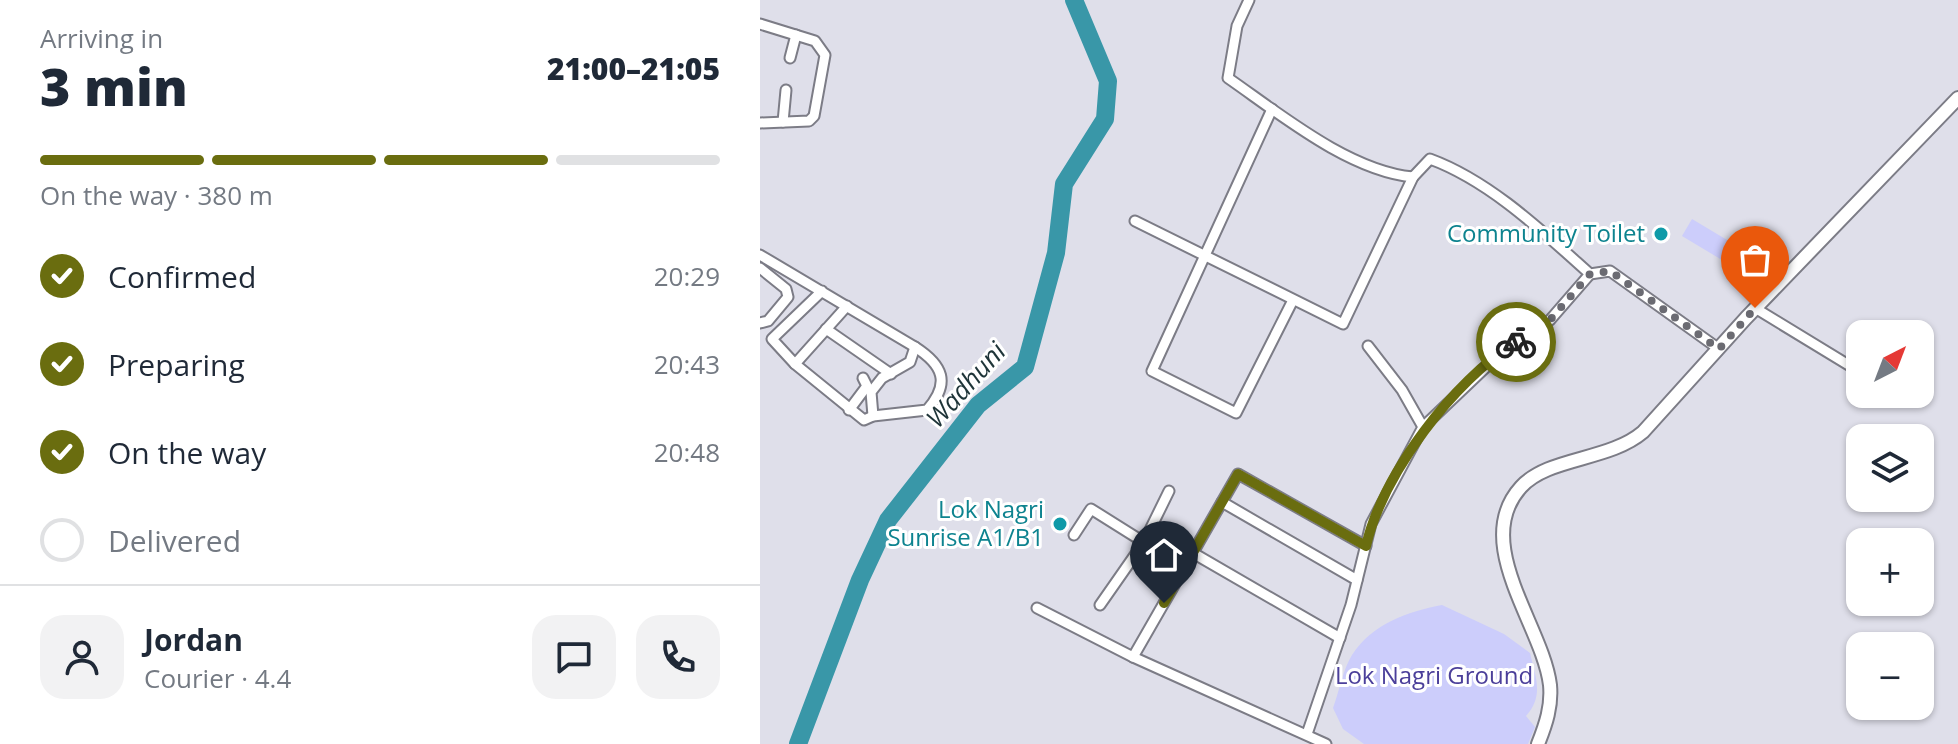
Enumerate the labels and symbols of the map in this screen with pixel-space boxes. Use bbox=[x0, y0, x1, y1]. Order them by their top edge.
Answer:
place label: Community Toilet bbox=[1447, 216, 1645, 249]
marker: Community Toilet bbox=[1652, 225, 1670, 243]
pin bbox=[1721, 226, 1789, 308]
courier bbox=[1476, 302, 1556, 382]
north arrow bbox=[1846, 320, 1934, 408]
water label: Wadhuni bbox=[917, 334, 1014, 435]
place label: Lok Nagri Sunrise A1/B1 bbox=[887, 492, 1044, 553]
marker: Lok Nagri Sunrise A1/B1 bbox=[1051, 515, 1069, 533]
pin bbox=[1130, 521, 1198, 603]
park label: Lok Nagri Ground bbox=[1335, 658, 1533, 691]

